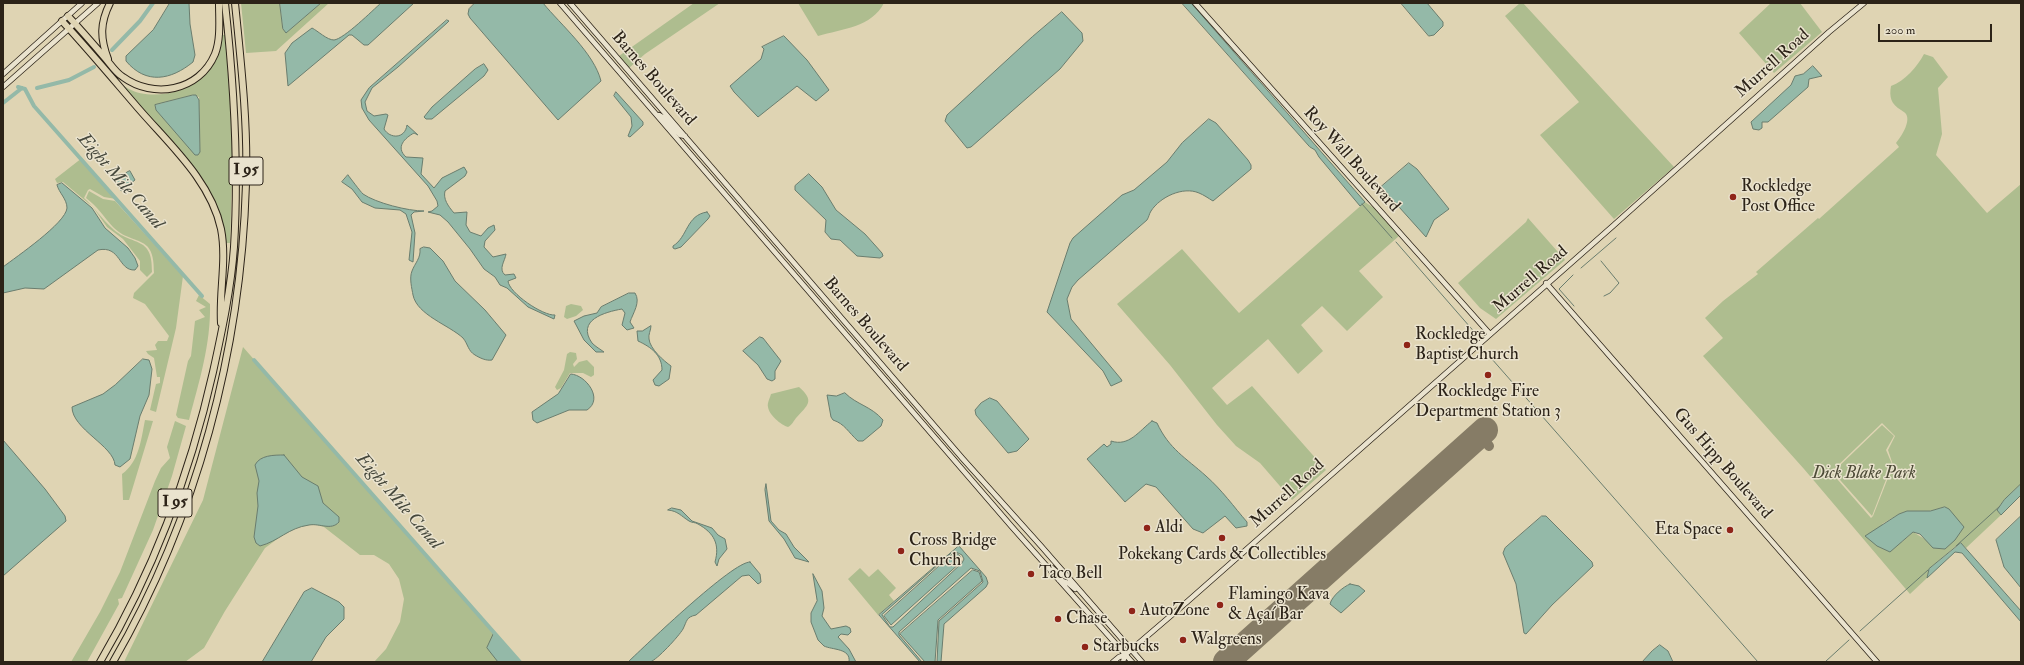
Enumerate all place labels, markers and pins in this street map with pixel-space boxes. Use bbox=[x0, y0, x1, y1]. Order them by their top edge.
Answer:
place label: Rockledge Post Office bbox=[1741, 177, 1815, 217]
marker: Rockledge Post Office bbox=[1728, 192, 1738, 202]
place label: Rockledge Baptist Church bbox=[1415, 325, 1519, 365]
marker: Rockledge Baptist Church bbox=[1402, 340, 1412, 350]
marker: Rockledge Fire Department Station 3 bbox=[1483, 370, 1493, 380]
place label: Rockledge Fire Department Station 3 bbox=[1415, 382, 1561, 422]
place label: Aldi bbox=[1155, 518, 1183, 538]
place label: Eta Space bbox=[1655, 520, 1722, 540]
marker: Aldi bbox=[1142, 523, 1152, 533]
marker: Eta Space bbox=[1725, 525, 1735, 535]
place label: Cross Bridge Church bbox=[909, 531, 997, 571]
marker: Pokekang Cards & Collectibles bbox=[1217, 533, 1227, 543]
place label: Pokekang Cards & Collectibles bbox=[1118, 545, 1326, 565]
marker: Cross Bridge Church bbox=[896, 546, 906, 556]
place label: Taco Bell bbox=[1039, 564, 1102, 584]
marker: Taco Bell bbox=[1026, 569, 1036, 579]
place label: Flamingo Kava & Açaí Bar bbox=[1228, 585, 1329, 625]
marker: Flamingo Kava & Açaí Bar bbox=[1215, 600, 1225, 610]
place label: AutoZone bbox=[1140, 601, 1210, 621]
marker: AutoZone bbox=[1127, 606, 1137, 616]
place label: Chase bbox=[1066, 609, 1107, 629]
marker: Chase bbox=[1053, 614, 1063, 624]
place label: Walgreens bbox=[1191, 630, 1262, 650]
marker: Walgreens bbox=[1178, 635, 1188, 645]
place label: Starbucks bbox=[1093, 637, 1159, 657]
marker: Starbucks bbox=[1080, 642, 1090, 652]

